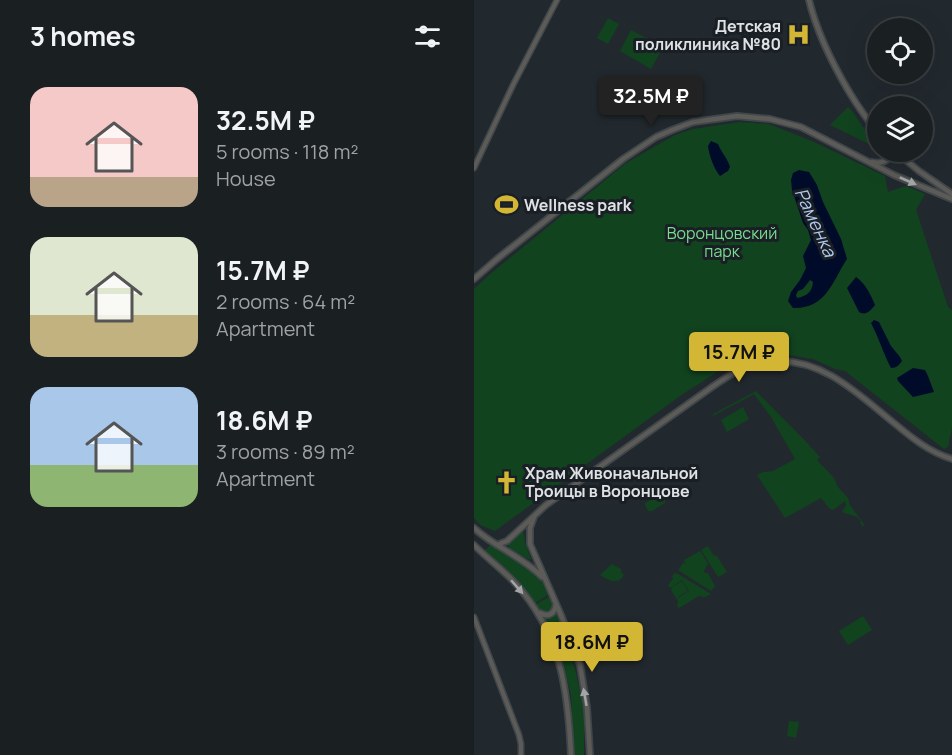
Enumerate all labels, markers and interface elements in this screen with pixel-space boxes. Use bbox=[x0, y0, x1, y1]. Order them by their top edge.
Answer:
place label: Детская поликлиника №80 bbox=[635, 15, 781, 55]
text: 3 homes bbox=[30, 18, 136, 54]
map controls bbox=[867, 18, 933, 162]
button: locate bbox=[867, 18, 933, 84]
icon: filters bbox=[411, 20, 444, 53]
hospital icon: Детская поликлиника №80 bbox=[786, 22, 812, 48]
pin: 32.5M ₽ bbox=[596, 76, 706, 127]
text: 32.5M ₽ bbox=[613, 82, 689, 109]
button: layers bbox=[867, 96, 933, 162]
text: 32.5M ₽ bbox=[216, 102, 315, 138]
icon: home bbox=[78, 111, 150, 183]
text: 5 rooms · 118 m² bbox=[216, 138, 358, 165]
text: House bbox=[216, 165, 276, 192]
one-way arrow bbox=[899, 176, 917, 186]
water label: Раменка bbox=[790, 184, 843, 261]
sports icon: Wellness park bbox=[493, 192, 519, 218]
place label: Wellness park bbox=[524, 194, 632, 216]
park label: Воронцовский парк bbox=[667, 222, 777, 262]
text: 15.7M ₽ bbox=[216, 252, 310, 288]
icon: home bbox=[78, 261, 150, 333]
text: 2 rooms · 64 m² bbox=[216, 288, 355, 315]
text: Apartment bbox=[216, 315, 315, 342]
pin: 15.7M ₽ bbox=[684, 332, 794, 383]
text: 15.7M ₽ bbox=[703, 338, 775, 365]
text: 18.6M ₽ bbox=[216, 402, 313, 438]
icon: home bbox=[78, 411, 150, 483]
text: 3 rooms · 89 m² bbox=[216, 438, 355, 465]
place label: Храм Живоначальной Троицы в Воронцове bbox=[525, 462, 698, 502]
text: Apartment bbox=[216, 465, 315, 492]
church icon: Храм Живоначальной Троицы в Воронцове bbox=[494, 469, 520, 495]
one-way arrow bbox=[510, 579, 523, 594]
pin: 18.6M ₽ bbox=[537, 622, 647, 673]
text: 18.6M ₽ bbox=[555, 628, 629, 655]
one-way arrow bbox=[580, 687, 589, 706]

